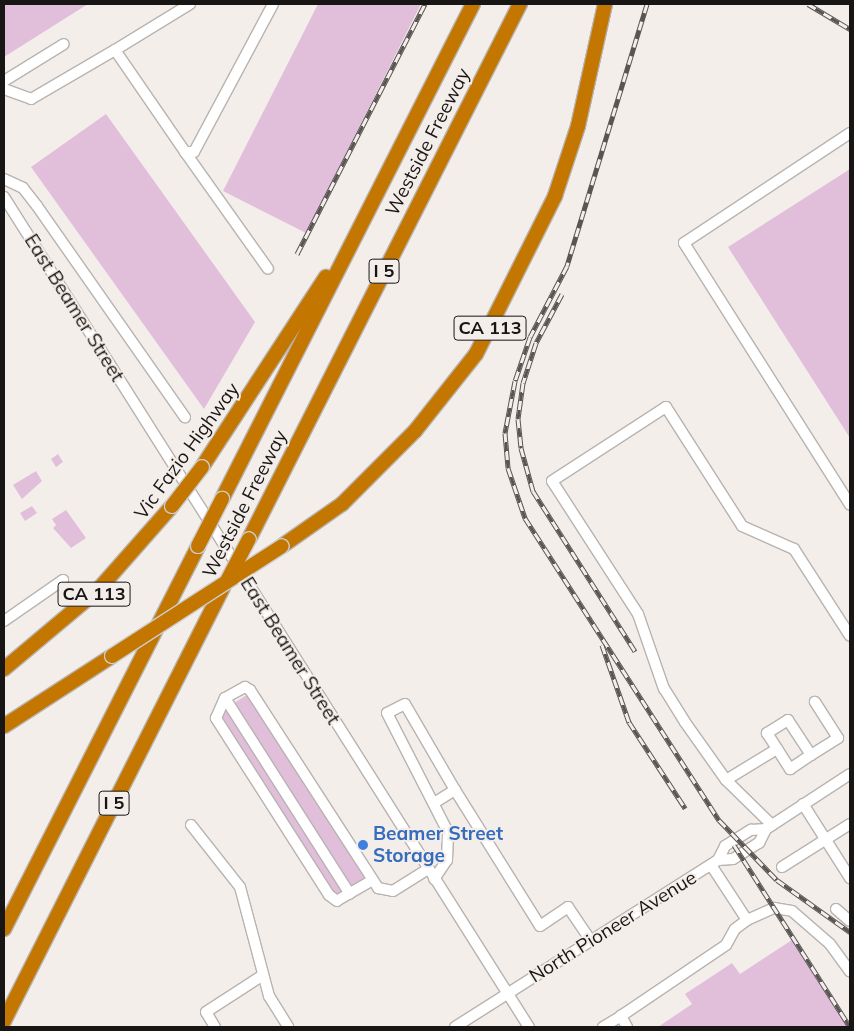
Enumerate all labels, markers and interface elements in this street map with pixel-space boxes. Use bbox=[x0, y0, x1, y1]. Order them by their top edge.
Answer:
street label: Westside Freeway bbox=[381, 64, 475, 220]
street label: East Beamer Street bbox=[19, 230, 129, 386]
road number: I 5 bbox=[368, 256, 400, 286]
road number: CA 113 bbox=[452, 312, 528, 343]
street label: Vic Fazio Highway bbox=[130, 378, 244, 524]
street label: Westside Freeway bbox=[198, 426, 292, 582]
street label: East Beamer Street bbox=[235, 573, 345, 729]
road number: CA 113 bbox=[56, 578, 132, 610]
road number: I 5 bbox=[98, 788, 130, 818]
place label: Beamer Street Storage bbox=[373, 823, 503, 867]
marker: Beamer Street Storage bbox=[357, 839, 369, 851]
street label: North Pioneer Avenue bbox=[525, 866, 701, 988]

